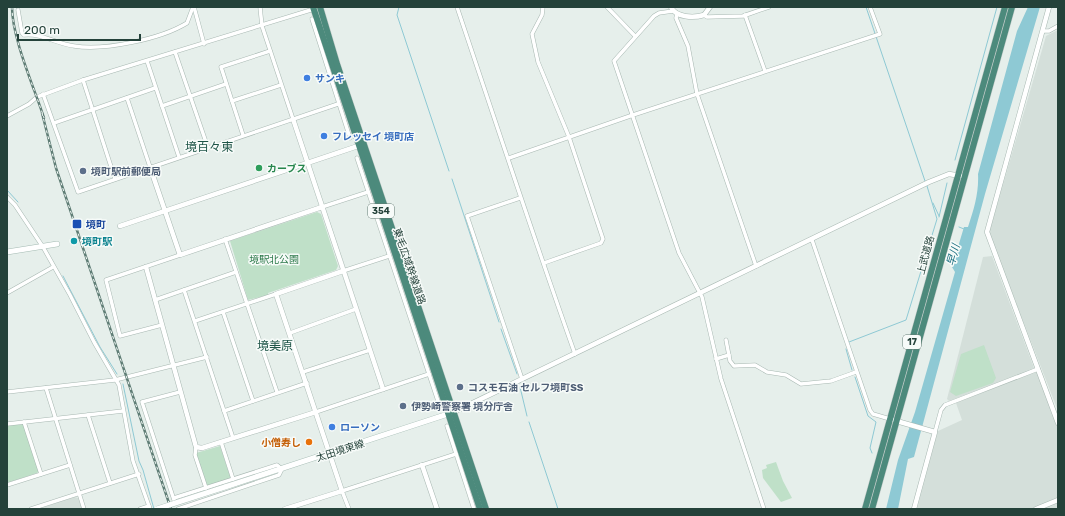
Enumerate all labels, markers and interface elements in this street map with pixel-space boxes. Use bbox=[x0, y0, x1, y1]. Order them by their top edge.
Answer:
scale bar bbox=[18, 16, 140, 42]
text: 200 m bbox=[24, 23, 60, 37]
marker: サンキ bbox=[302, 73, 312, 83]
place label: サンキ bbox=[315, 73, 345, 85]
marker: フレッセイ 境町店 bbox=[319, 131, 329, 141]
place label: フレッセイ 境町店 bbox=[332, 131, 414, 143]
district label: 境百々東 bbox=[185, 140, 233, 154]
marker: カーブス bbox=[254, 163, 264, 173]
place label: カーブス bbox=[267, 163, 306, 175]
marker: 境町駅前郵便局 bbox=[78, 166, 88, 176]
place label: 境町駅前郵便局 bbox=[91, 166, 161, 178]
road number: 354 bbox=[368, 204, 394, 218]
marker: 境町 bbox=[71, 218, 83, 230]
place label: 境町 bbox=[86, 219, 106, 231]
street label: 東毛広域幹線道路 bbox=[390, 227, 428, 306]
street label: 上武道路 bbox=[915, 234, 937, 276]
marker: 境町駅 bbox=[69, 236, 79, 246]
place label: 境町駅 bbox=[82, 236, 113, 248]
water label: 早川 bbox=[944, 242, 963, 268]
park label: 境駅北公園 bbox=[249, 254, 299, 266]
road number: 17 bbox=[903, 335, 921, 349]
district label: 境美原 bbox=[257, 339, 293, 353]
marker: コスモ石油 セルフ境町SS bbox=[455, 382, 465, 392]
place label: コスモ石油 セルフ境町SS bbox=[468, 382, 584, 394]
marker: 伊勢崎警察署 境分庁舎 bbox=[398, 401, 408, 411]
place label: 伊勢崎警察署 境分庁舎 bbox=[411, 401, 513, 413]
marker: ローソン bbox=[327, 422, 337, 432]
place label: ローソン bbox=[340, 422, 380, 434]
place label: 小僧寿し bbox=[261, 437, 301, 449]
marker: 小僧寿し bbox=[304, 437, 314, 447]
street label: 太田境東線 bbox=[315, 438, 366, 464]

